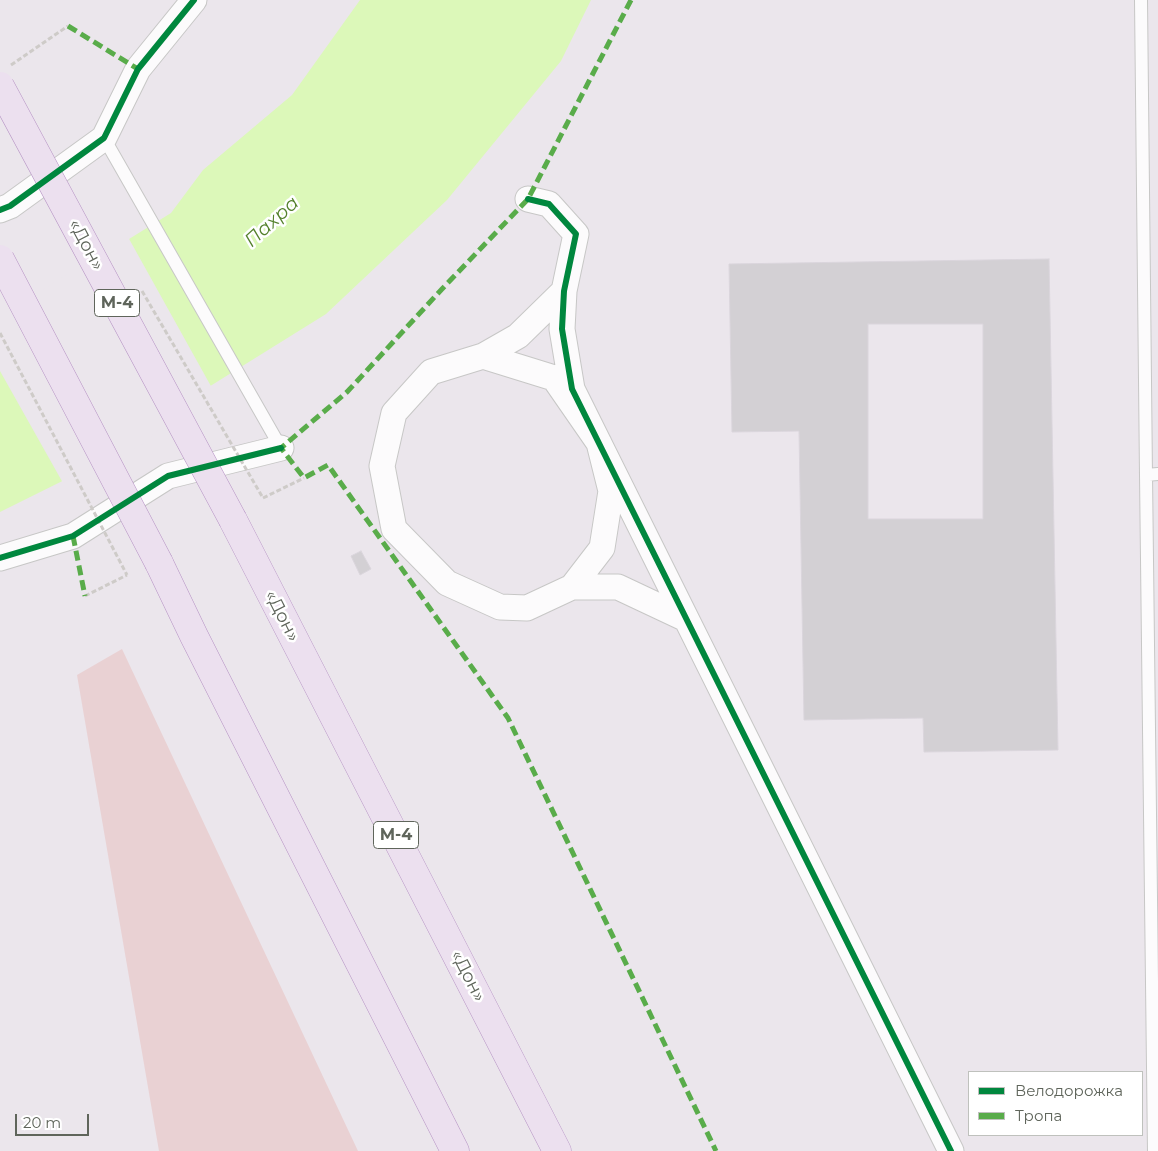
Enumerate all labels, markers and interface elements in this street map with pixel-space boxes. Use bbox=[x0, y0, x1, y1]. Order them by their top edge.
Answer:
water label: Пахра bbox=[240, 192, 304, 252]
street label: «Дон» bbox=[64, 216, 108, 274]
road number: М-4 bbox=[94, 290, 140, 316]
street label: «Дон» bbox=[260, 587, 304, 645]
road number: М-4 bbox=[374, 822, 418, 848]
street label: «Дон» bbox=[446, 947, 490, 1005]
legend bbox=[968, 1071, 1143, 1136]
text: Велодорожка bbox=[1015, 1081, 1123, 1100]
scale bar bbox=[18, 1104, 91, 1136]
text: Тропа bbox=[1015, 1106, 1062, 1125]
text: 20 m bbox=[23, 1113, 61, 1132]

